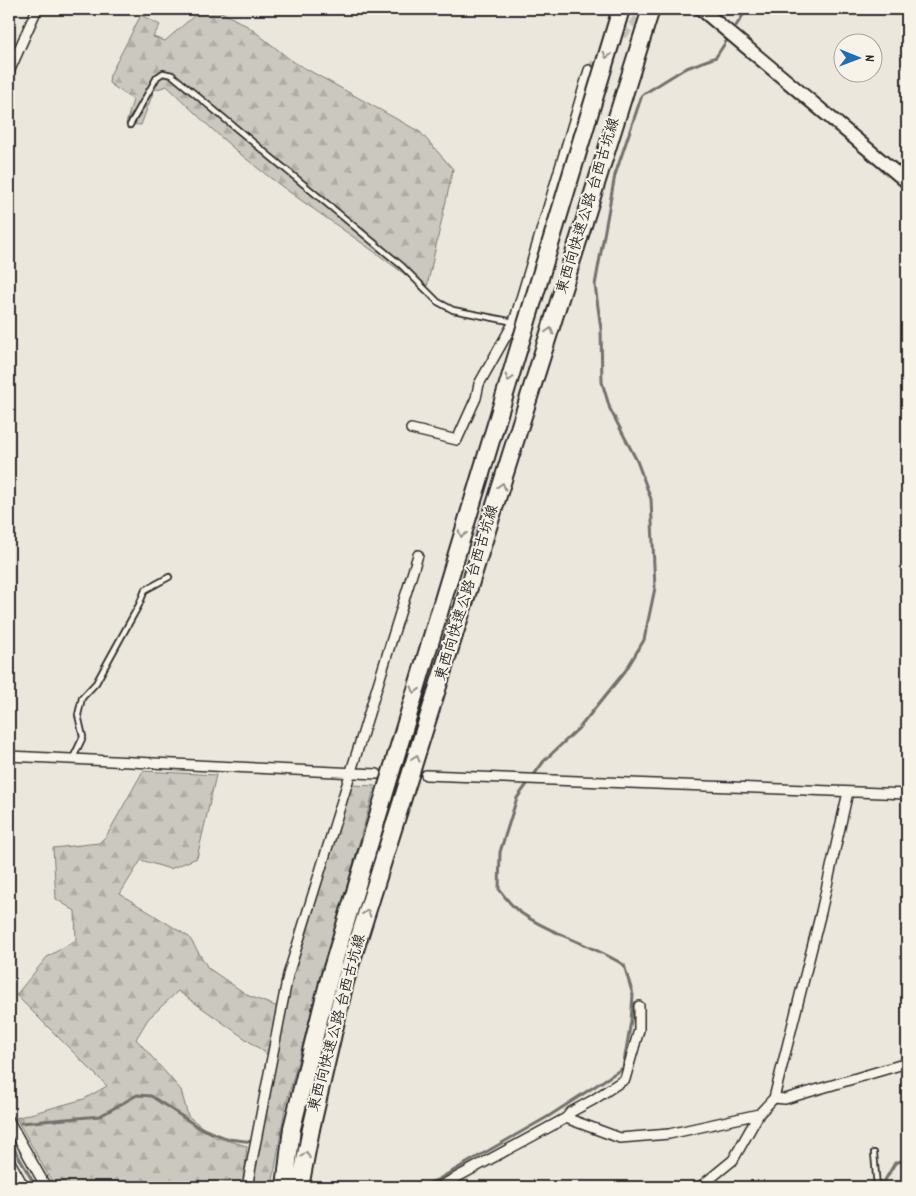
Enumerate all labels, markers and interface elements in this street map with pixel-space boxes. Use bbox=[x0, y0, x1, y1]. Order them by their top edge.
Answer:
north arrow bbox=[834, 32, 884, 82]
one-way arrow bbox=[602, 51, 612, 59]
text: N bbox=[859, 55, 879, 62]
street label: 東西向快速公路 台西古坑線 bbox=[552, 115, 626, 297]
one-way arrow bbox=[545, 327, 555, 335]
one-way arrow bbox=[504, 374, 514, 382]
one-way arrow bbox=[496, 482, 506, 490]
street label: 東西向快速公路 台西古坑線 bbox=[431, 502, 505, 684]
one-way arrow bbox=[458, 529, 468, 538]
one-way arrow bbox=[411, 685, 421, 693]
one-way arrow bbox=[410, 754, 420, 762]
one-way arrow bbox=[361, 909, 371, 917]
street label: 東西向快速公路 台西古坑線 bbox=[304, 932, 372, 1114]
one-way arrow bbox=[300, 1150, 310, 1159]

